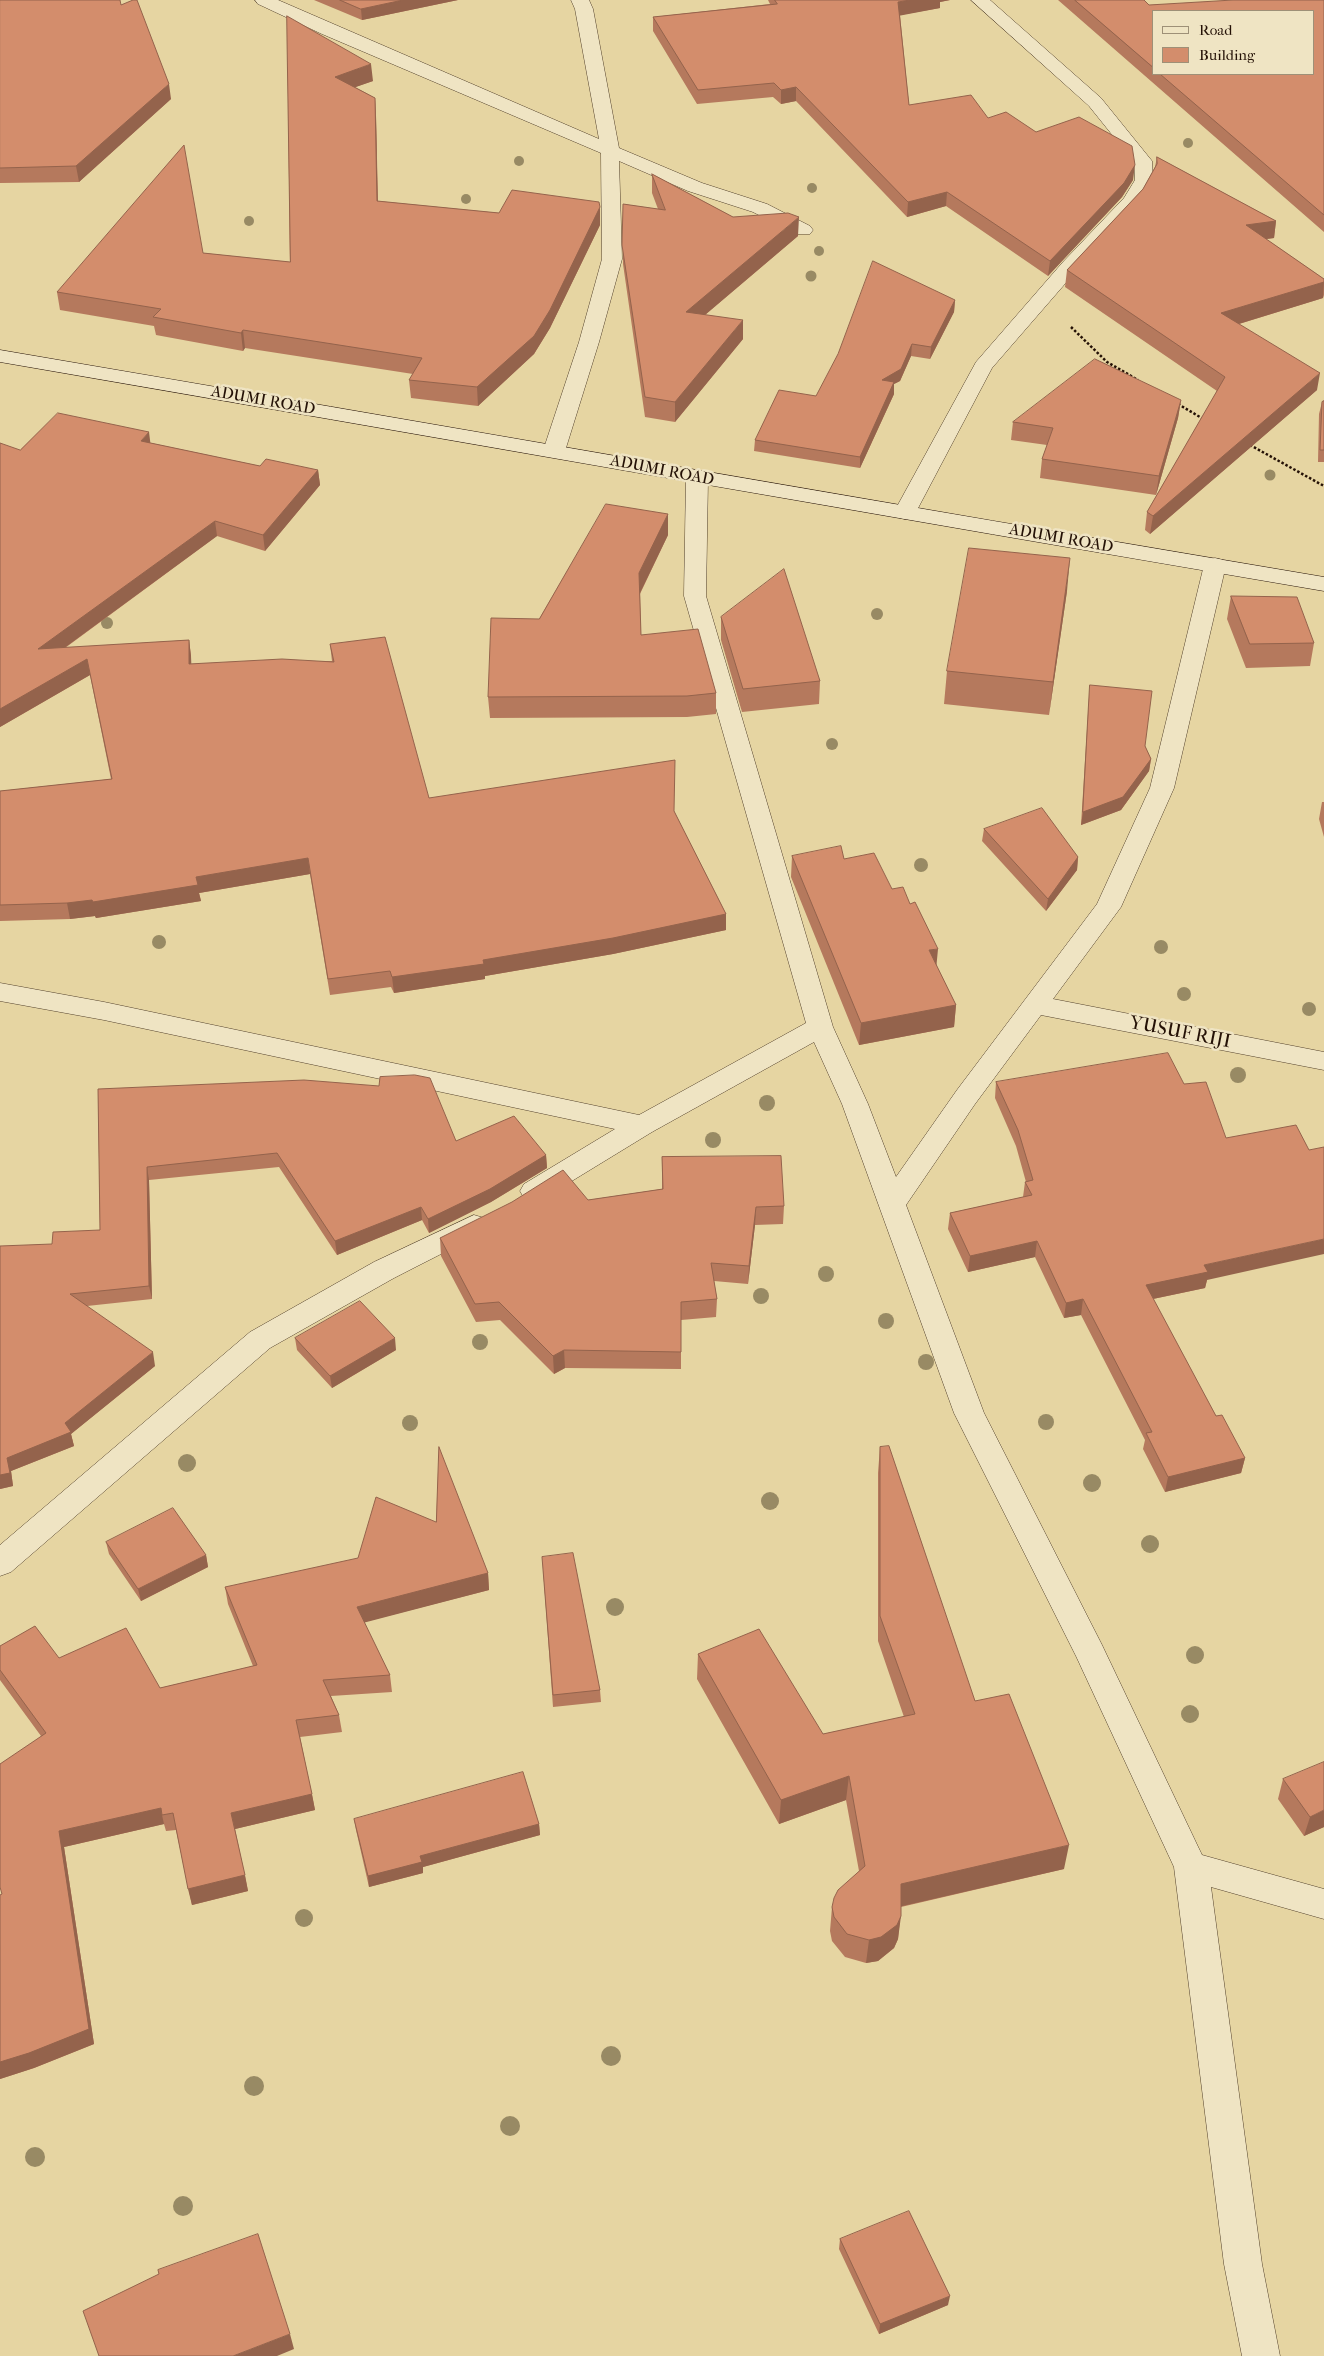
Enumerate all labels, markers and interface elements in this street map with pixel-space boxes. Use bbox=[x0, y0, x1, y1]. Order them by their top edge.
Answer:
legend bbox=[1152, 10, 1314, 75]
text: Road bbox=[1199, 21, 1232, 39]
text: Building bbox=[1199, 46, 1255, 64]
street label: ADUMI ROAD bbox=[209, 382, 317, 420]
street label: ADUMI ROAD bbox=[608, 452, 716, 490]
street label: ADUMI ROAD bbox=[1007, 520, 1115, 558]
street label: YUSUF RIJI bbox=[1127, 1012, 1233, 1054]

